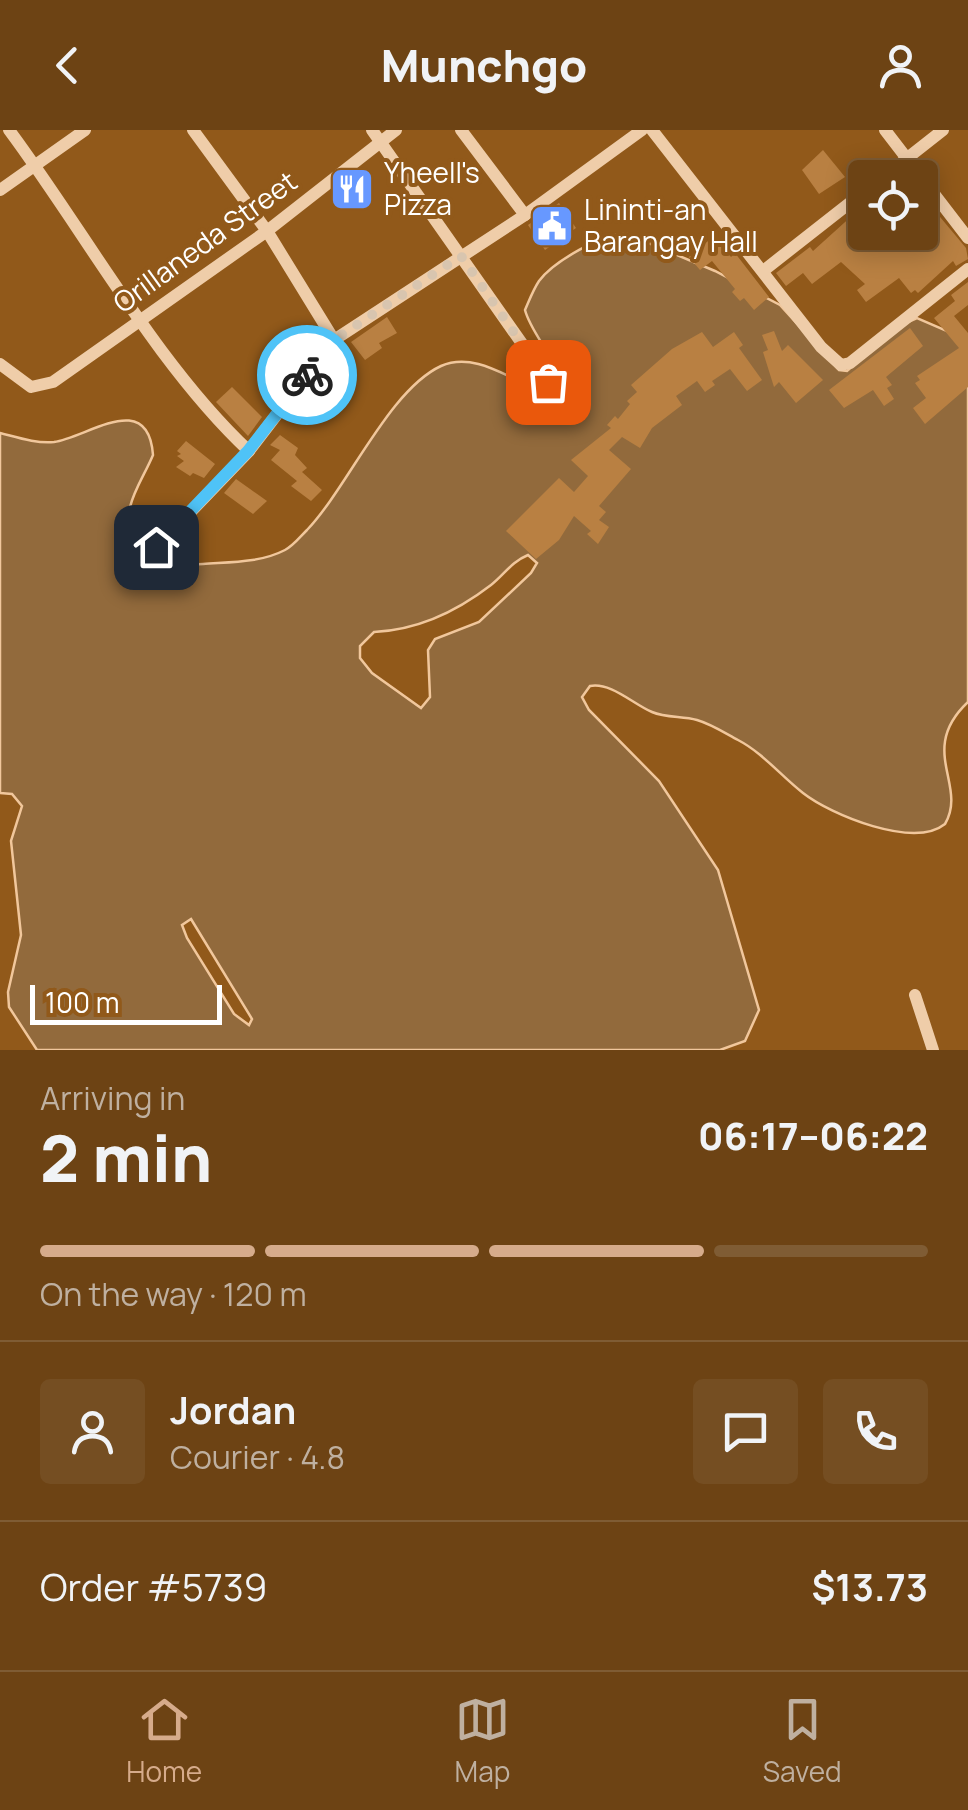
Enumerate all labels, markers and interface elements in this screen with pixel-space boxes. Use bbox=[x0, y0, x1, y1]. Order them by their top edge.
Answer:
text: Munchgo bbox=[381, 34, 587, 96]
icon: back bbox=[40, 38, 95, 93]
icon: person bbox=[873, 38, 928, 93]
place label: Yheell's Pizza bbox=[384, 153, 480, 223]
map controls bbox=[848, 160, 938, 250]
button: locate bbox=[848, 160, 938, 250]
street label: Orillaneda Street bbox=[105, 162, 304, 321]
restaurant icon: Yheell's Pizza bbox=[329, 166, 375, 212]
place label: Lininti-an Barangay Hall bbox=[584, 190, 758, 260]
public building icon: Lininti-an Barangay Hall bbox=[529, 203, 575, 249]
courier bbox=[257, 325, 357, 425]
pin bbox=[506, 340, 591, 425]
icon: bike bbox=[280, 348, 335, 403]
icon: bag bbox=[521, 355, 576, 410]
pin bbox=[114, 505, 199, 590]
icon: home bbox=[129, 520, 184, 575]
scale bar bbox=[30, 980, 222, 1024]
text: 100 m bbox=[45, 983, 119, 1021]
text: Arriving in bbox=[40, 1076, 185, 1120]
text: 06:17–06:22 bbox=[698, 1109, 928, 1161]
text: 2 min bbox=[40, 1113, 212, 1202]
text: On the way · 120 m bbox=[40, 1272, 307, 1316]
button: person bbox=[40, 1379, 145, 1484]
button: chat bbox=[693, 1379, 798, 1484]
button: phone bbox=[823, 1379, 928, 1484]
text: Jordan bbox=[170, 1383, 296, 1435]
text: Courier · 4.8 bbox=[170, 1435, 345, 1479]
text: Order #5739 bbox=[40, 1560, 267, 1612]
text: $13.73 bbox=[811, 1560, 928, 1612]
tab: Home bbox=[126, 1692, 202, 1790]
tab: Map bbox=[455, 1692, 510, 1790]
tab: Saved bbox=[763, 1692, 842, 1790]

